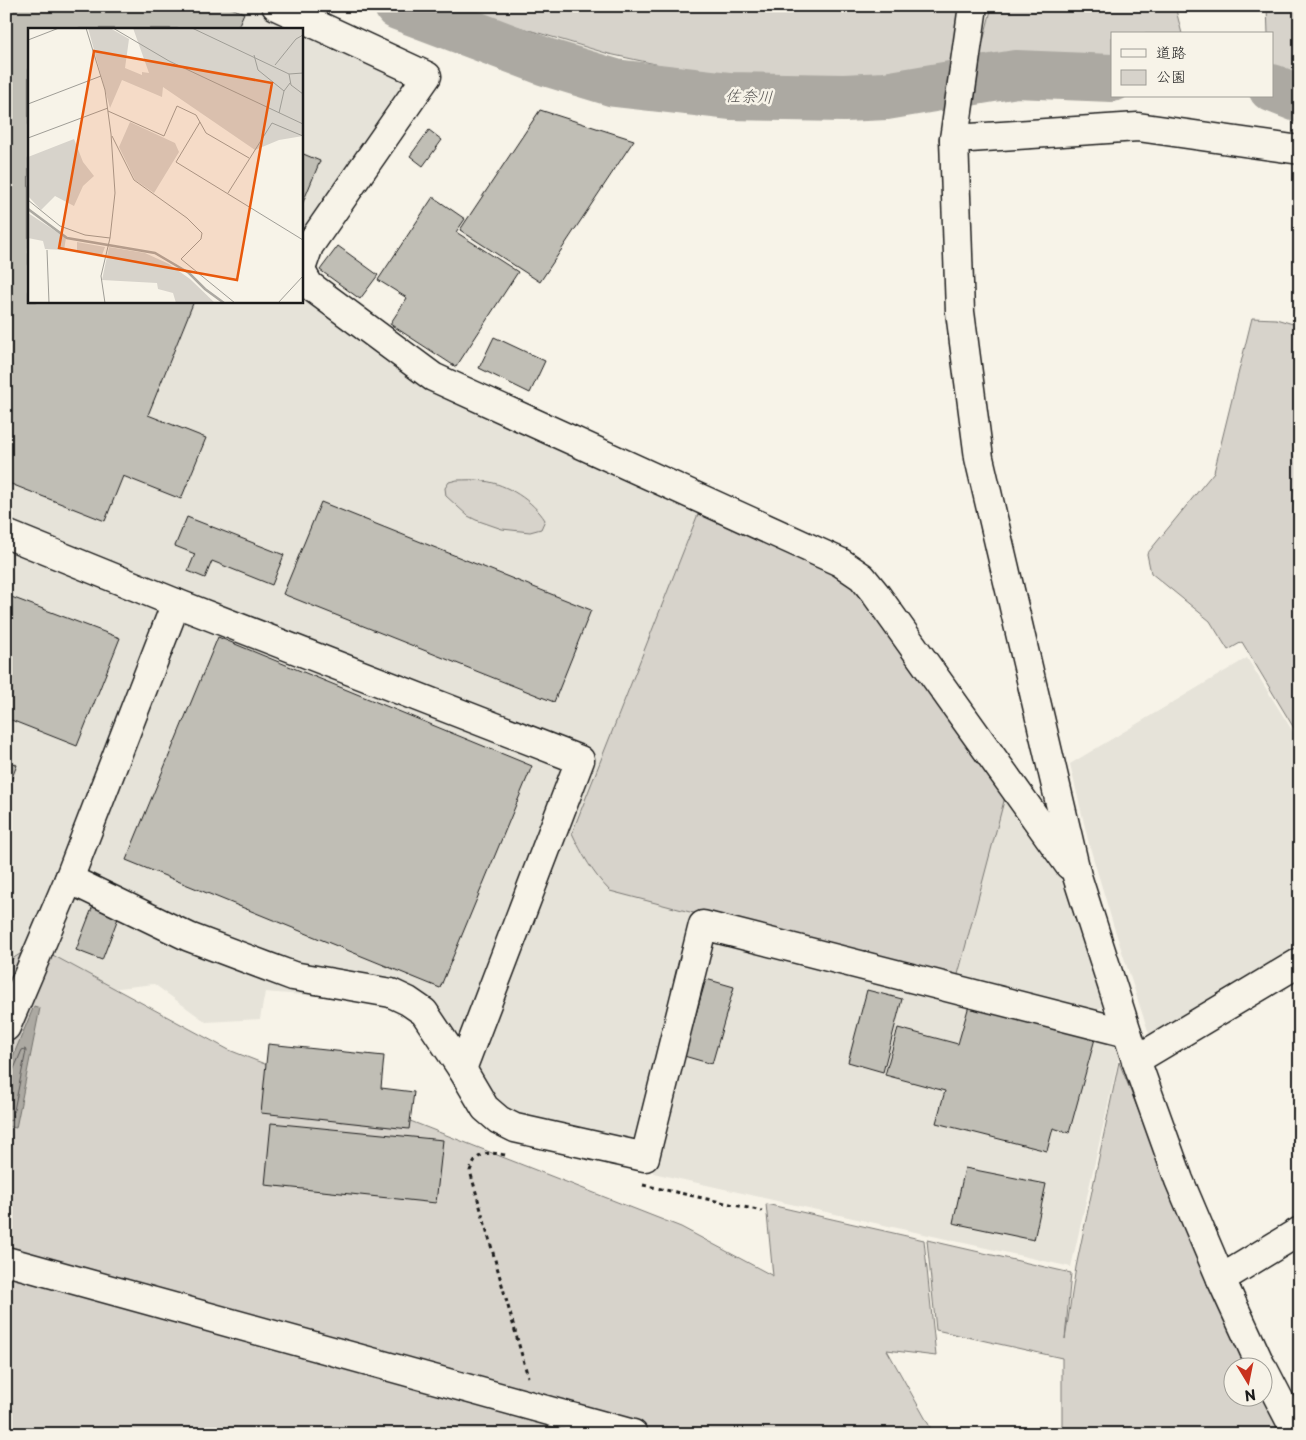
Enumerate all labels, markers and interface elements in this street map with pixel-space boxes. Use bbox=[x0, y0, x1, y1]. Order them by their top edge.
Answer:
inset map bbox=[28, 28, 302, 302]
legend bbox=[1111, 32, 1274, 98]
text: 道路 bbox=[1156, 40, 1186, 63]
text: 公園 bbox=[1156, 64, 1186, 87]
water label: 佐奈川 bbox=[725, 82, 773, 108]
north arrow bbox=[1224, 1358, 1274, 1408]
text: N bbox=[1243, 1384, 1258, 1407]

